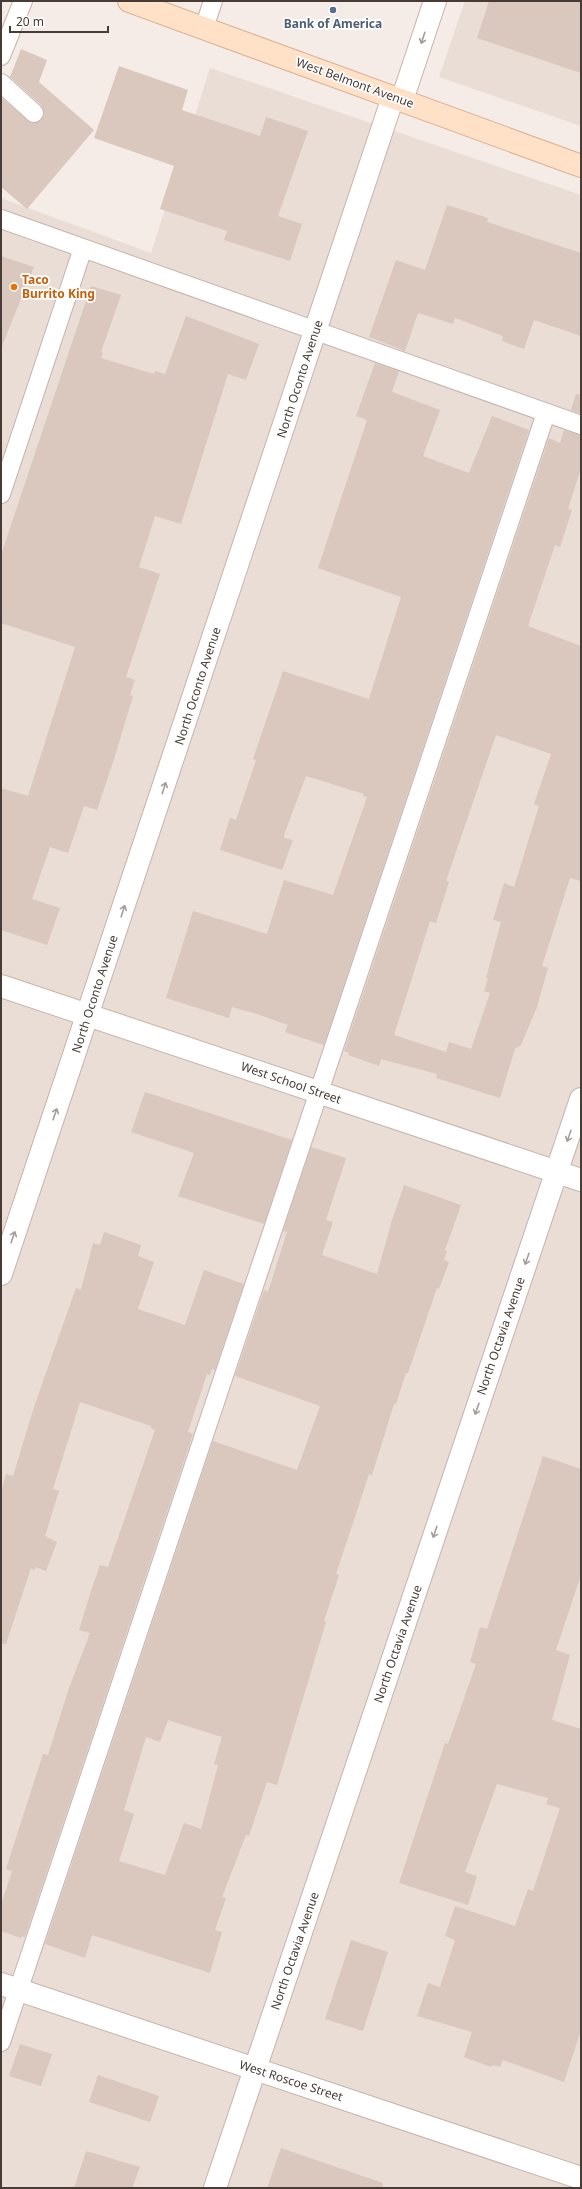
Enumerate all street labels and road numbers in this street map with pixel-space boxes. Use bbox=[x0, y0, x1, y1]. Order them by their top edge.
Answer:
street label: West Belmont Avenue bbox=[294, 53, 417, 112]
street label: North Oconto Avenue bbox=[272, 318, 327, 440]
street label: North Oconto Avenue bbox=[170, 625, 225, 747]
street label: North Oconto Avenue bbox=[67, 933, 122, 1055]
street label: West School Street bbox=[239, 1057, 344, 1108]
street label: North Octavia Avenue bbox=[472, 1274, 529, 1397]
street label: North Octavia Avenue bbox=[369, 1582, 426, 1705]
street label: North Octavia Avenue bbox=[266, 1889, 323, 2012]
street label: West Roscoe Street bbox=[237, 2056, 346, 2105]

